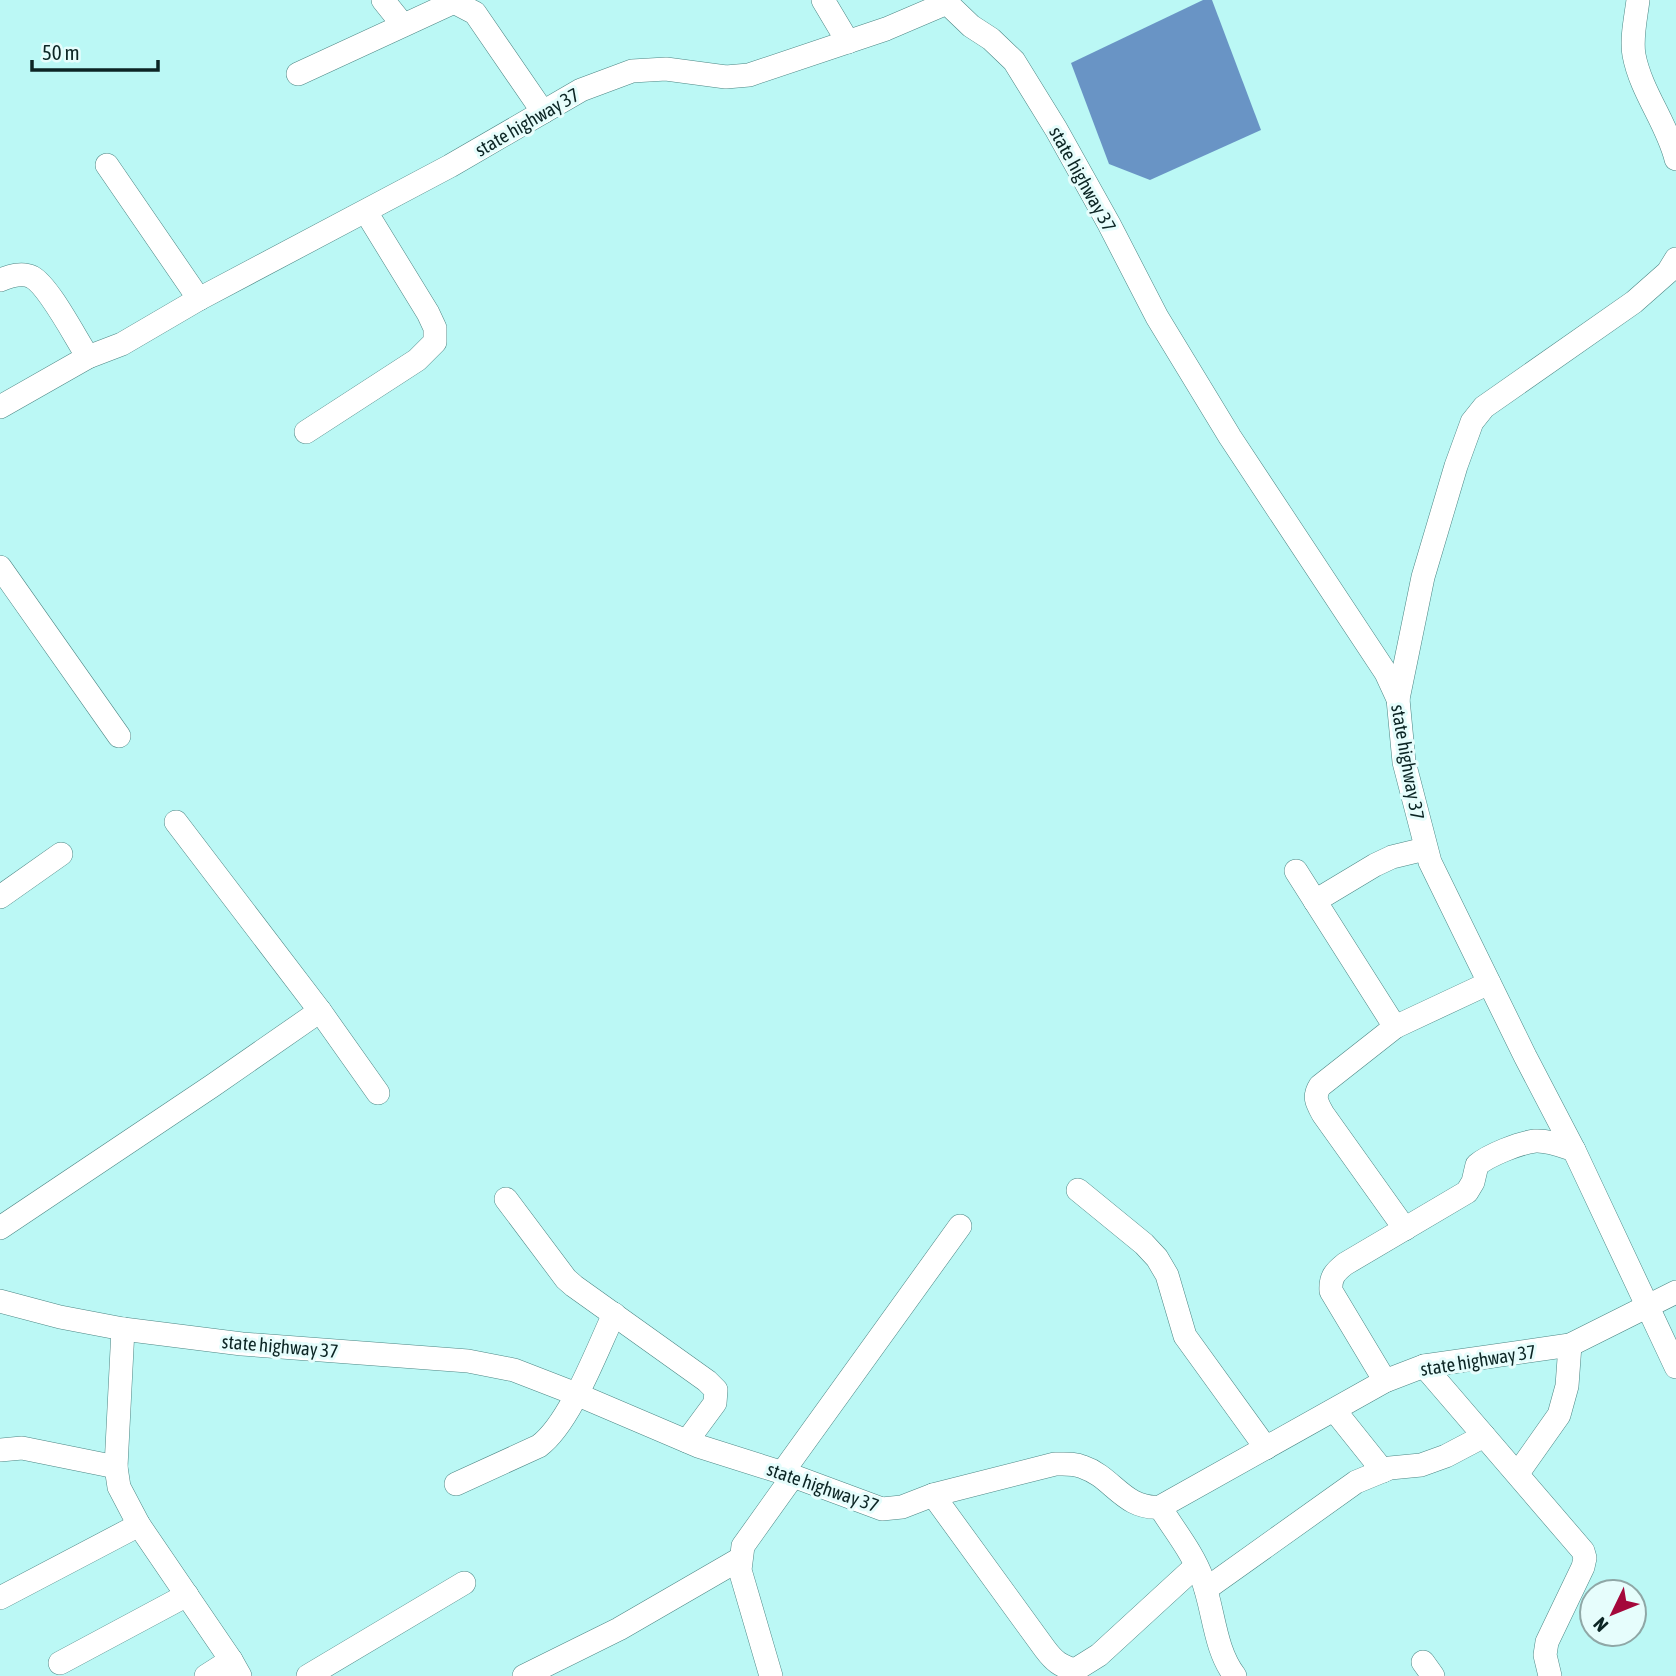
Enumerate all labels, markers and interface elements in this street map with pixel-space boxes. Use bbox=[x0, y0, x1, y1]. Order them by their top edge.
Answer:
scale bar bbox=[32, 28, 158, 72]
text: 50 m bbox=[42, 40, 80, 64]
street label: state highway 37 bbox=[471, 83, 583, 161]
street label: state highway 37 bbox=[1045, 123, 1121, 235]
street label: state highway 37 bbox=[1387, 703, 1429, 821]
street label: state highway 37 bbox=[221, 1330, 339, 1362]
street label: state highway 37 bbox=[1419, 1340, 1537, 1380]
street label: state highway 37 bbox=[764, 1458, 882, 1516]
north arrow bbox=[1578, 1578, 1648, 1648]
text: N bbox=[1589, 1613, 1612, 1636]

